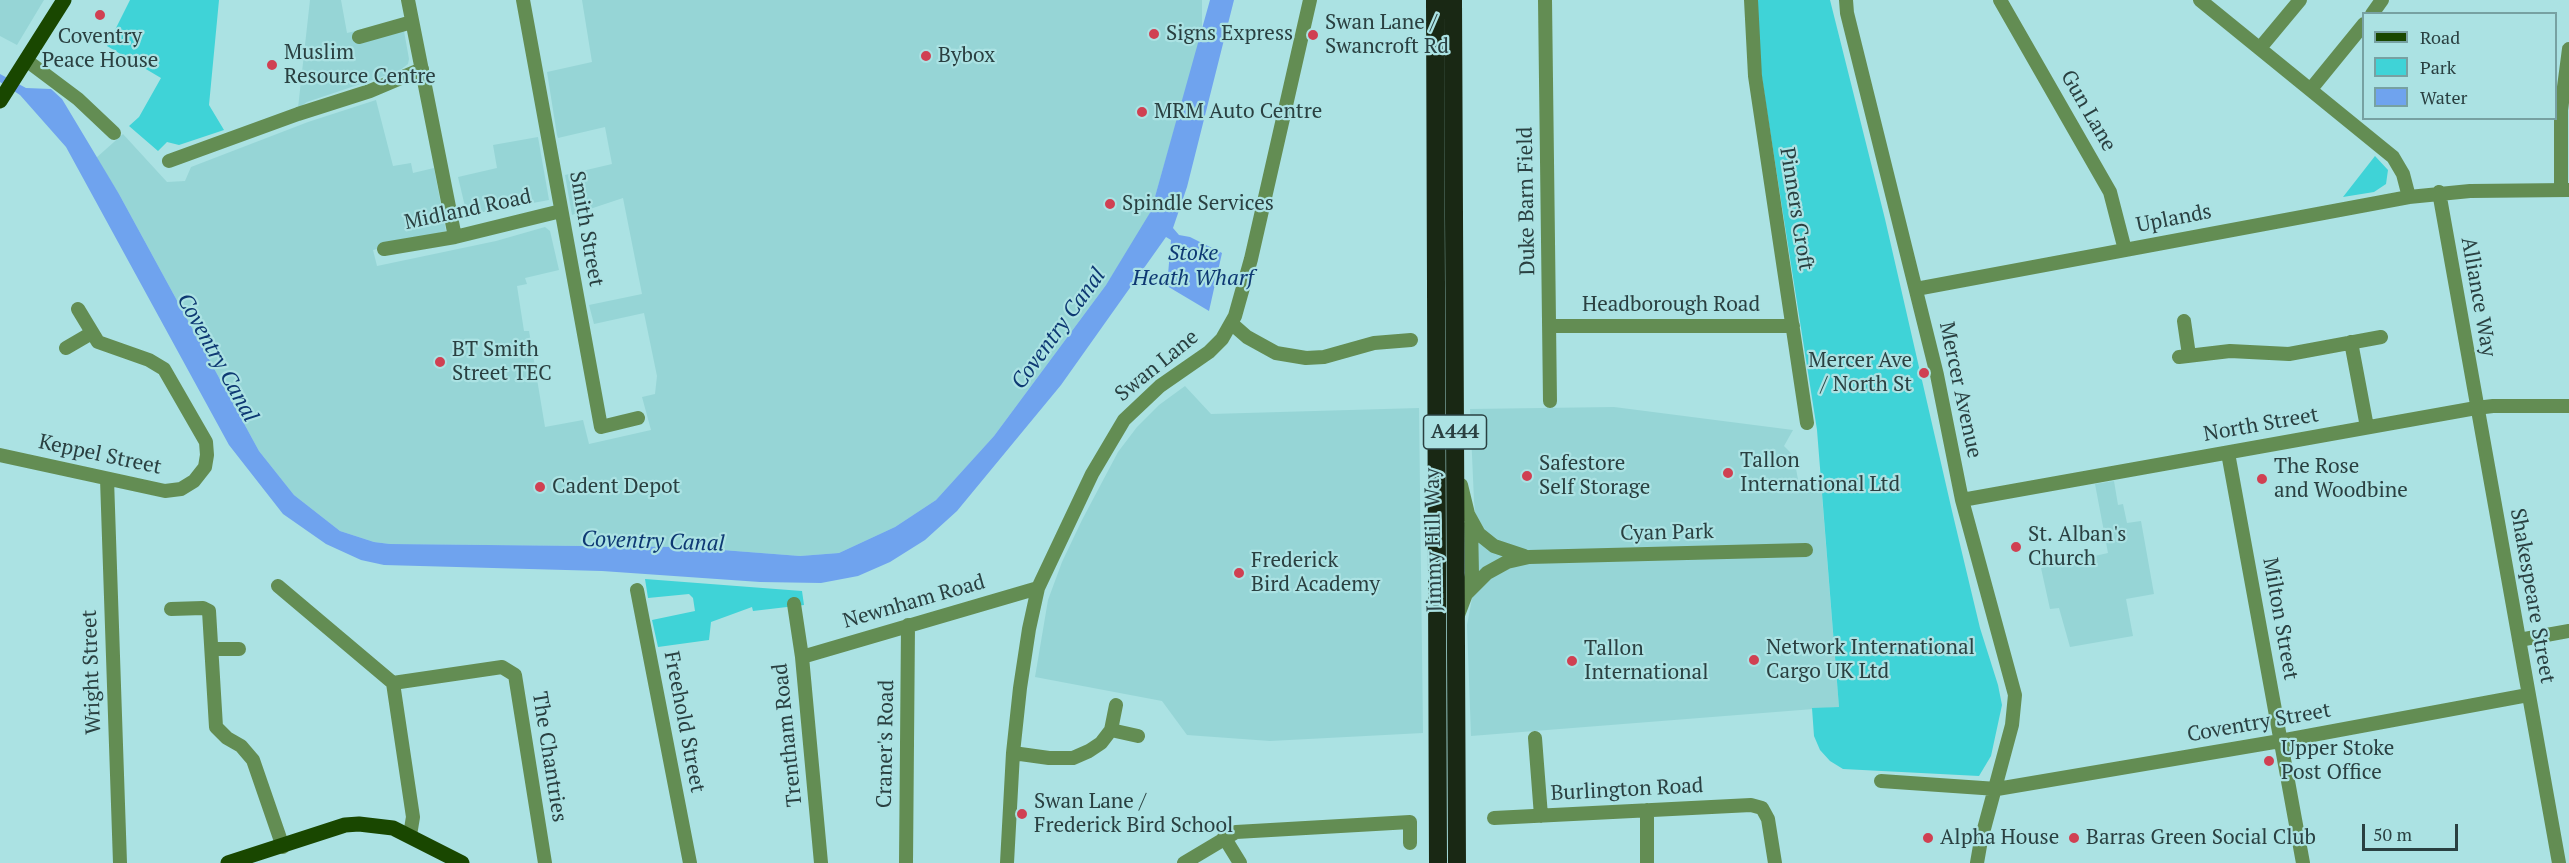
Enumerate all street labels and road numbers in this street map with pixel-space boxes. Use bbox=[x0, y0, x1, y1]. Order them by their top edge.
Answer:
street label: Gun Lane bbox=[2055, 66, 2121, 156]
street label: Duke Barn Field bbox=[1513, 126, 1541, 276]
street label: Pinners Croft bbox=[1774, 146, 1818, 272]
street label: Smith Street bbox=[563, 169, 609, 289]
street label: Midland Road bbox=[402, 184, 534, 236]
street label: Uplands bbox=[2134, 199, 2214, 239]
street label: Alliance Way bbox=[2455, 235, 2501, 359]
street label: Headborough Road bbox=[1582, 292, 1760, 318]
street label: Mercer Avenue bbox=[1933, 320, 1987, 460]
street label: Swan Lane bbox=[1110, 325, 1204, 407]
street label: North Street bbox=[2202, 402, 2320, 448]
road number: A444 bbox=[1424, 415, 1486, 449]
street label: Keppel Street bbox=[36, 430, 164, 480]
street label: Jimmy Hill Way bbox=[1420, 468, 1448, 612]
street label: Shakespeare Street bbox=[2504, 507, 2560, 685]
street label: Cyan Park bbox=[1620, 520, 1714, 546]
street label: Milton Street bbox=[2257, 556, 2303, 682]
street label: Newnham Road bbox=[840, 570, 988, 634]
street label: Wright Street bbox=[77, 609, 107, 735]
street label: Freehold Street bbox=[658, 649, 710, 795]
street label: Trentham Road bbox=[768, 662, 808, 808]
street label: Craner's Road bbox=[872, 680, 900, 808]
street label: The Chantries bbox=[526, 690, 572, 824]
street label: Coventry Street bbox=[2185, 698, 2333, 748]
street label: Burlington Road bbox=[1550, 773, 1704, 807]

